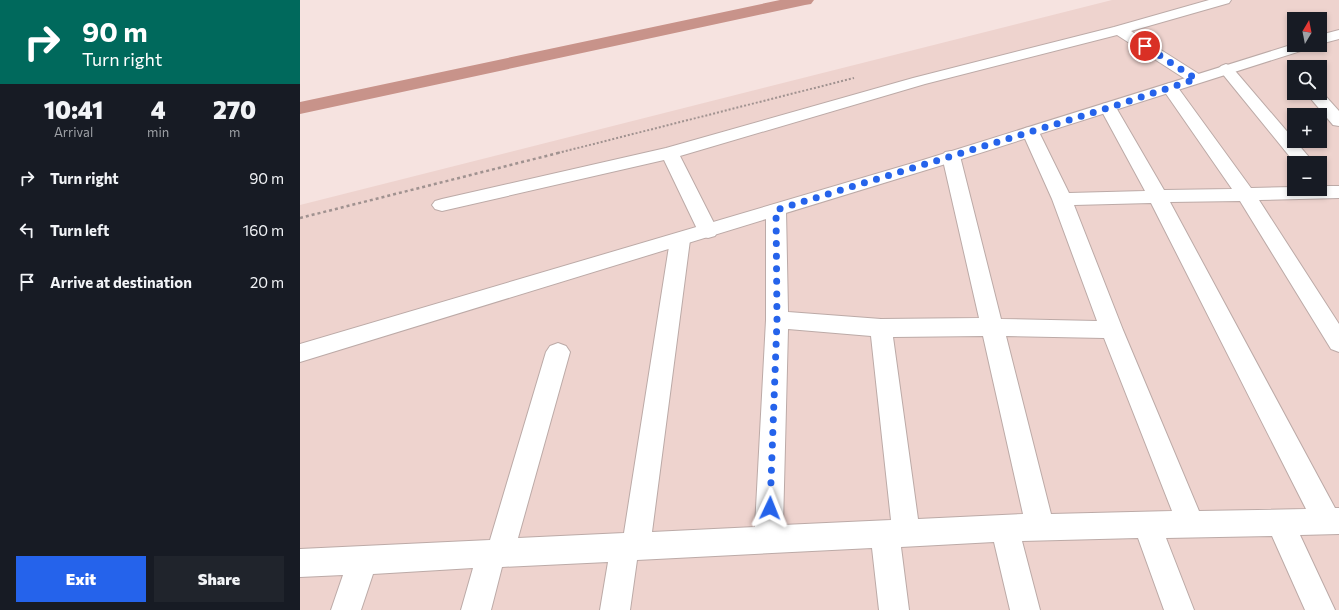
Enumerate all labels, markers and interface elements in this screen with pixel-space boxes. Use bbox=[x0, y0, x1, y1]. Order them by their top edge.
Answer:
north arrow bbox=[1287, 12, 1327, 52]
map controls bbox=[1287, 12, 1327, 196]
text: 90 m bbox=[82, 14, 148, 48]
icon: right bbox=[16, 16, 68, 68]
pin bbox=[1128, 29, 1162, 63]
icon: arrive bbox=[1134, 35, 1156, 57]
text: Turn right bbox=[82, 48, 162, 70]
button: search bbox=[1287, 60, 1327, 100]
text: 10:41 bbox=[44, 95, 103, 124]
text: 4 bbox=[151, 95, 166, 124]
text: 270 bbox=[213, 95, 256, 124]
button: + bbox=[1287, 108, 1327, 148]
text: Arrival bbox=[54, 124, 93, 140]
text: min bbox=[147, 124, 169, 140]
text: m bbox=[229, 124, 240, 140]
button: − bbox=[1287, 156, 1327, 196]
icon: right bbox=[16, 167, 38, 189]
text: Turn right bbox=[50, 169, 119, 187]
text: 90 m bbox=[249, 169, 284, 187]
icon: left bbox=[16, 219, 38, 241]
text: Turn left bbox=[50, 221, 109, 239]
text: 160 m bbox=[243, 221, 284, 239]
icon: arrive bbox=[16, 271, 38, 293]
text: Arrive at destination bbox=[50, 273, 192, 291]
text: 20 m bbox=[250, 273, 284, 291]
position arrow bbox=[749, 487, 791, 529]
button: Exit bbox=[16, 556, 146, 602]
button: Share bbox=[154, 556, 284, 602]

